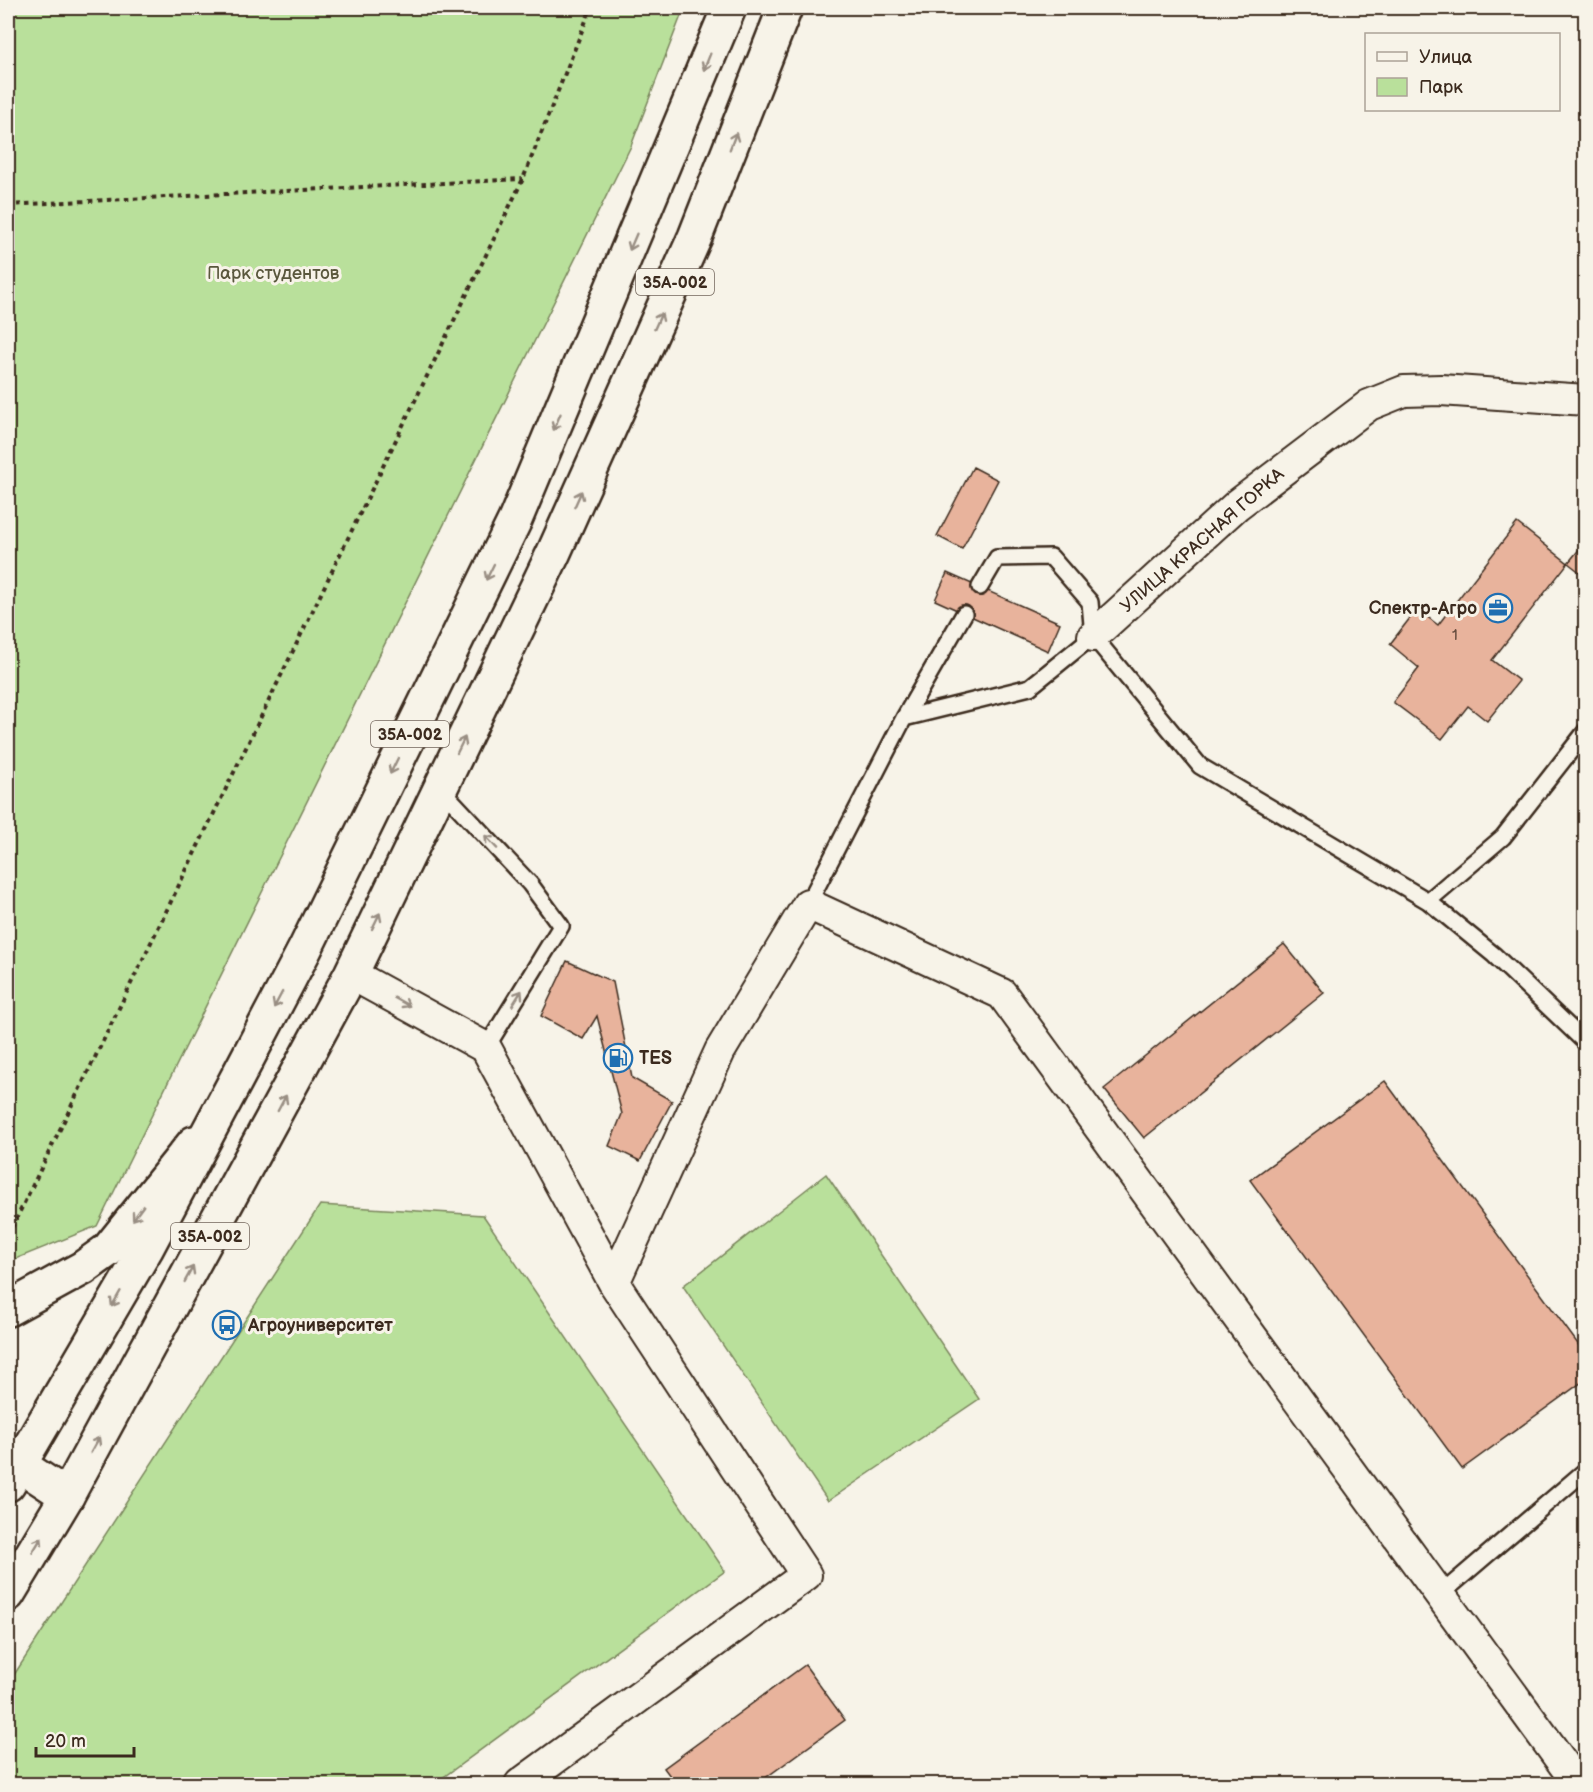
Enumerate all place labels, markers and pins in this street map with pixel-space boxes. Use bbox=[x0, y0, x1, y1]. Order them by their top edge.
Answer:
office icon: Спектр-Агро bbox=[1482, 592, 1514, 624]
place label: Спектр-Агро bbox=[1369, 598, 1477, 619]
fuel station icon: TES bbox=[602, 1042, 634, 1074]
place label: TES bbox=[639, 1048, 672, 1069]
bus stop icon: Агроуниверситет bbox=[211, 1309, 243, 1341]
place label: Агроуниверситет bbox=[247, 1315, 393, 1336]

